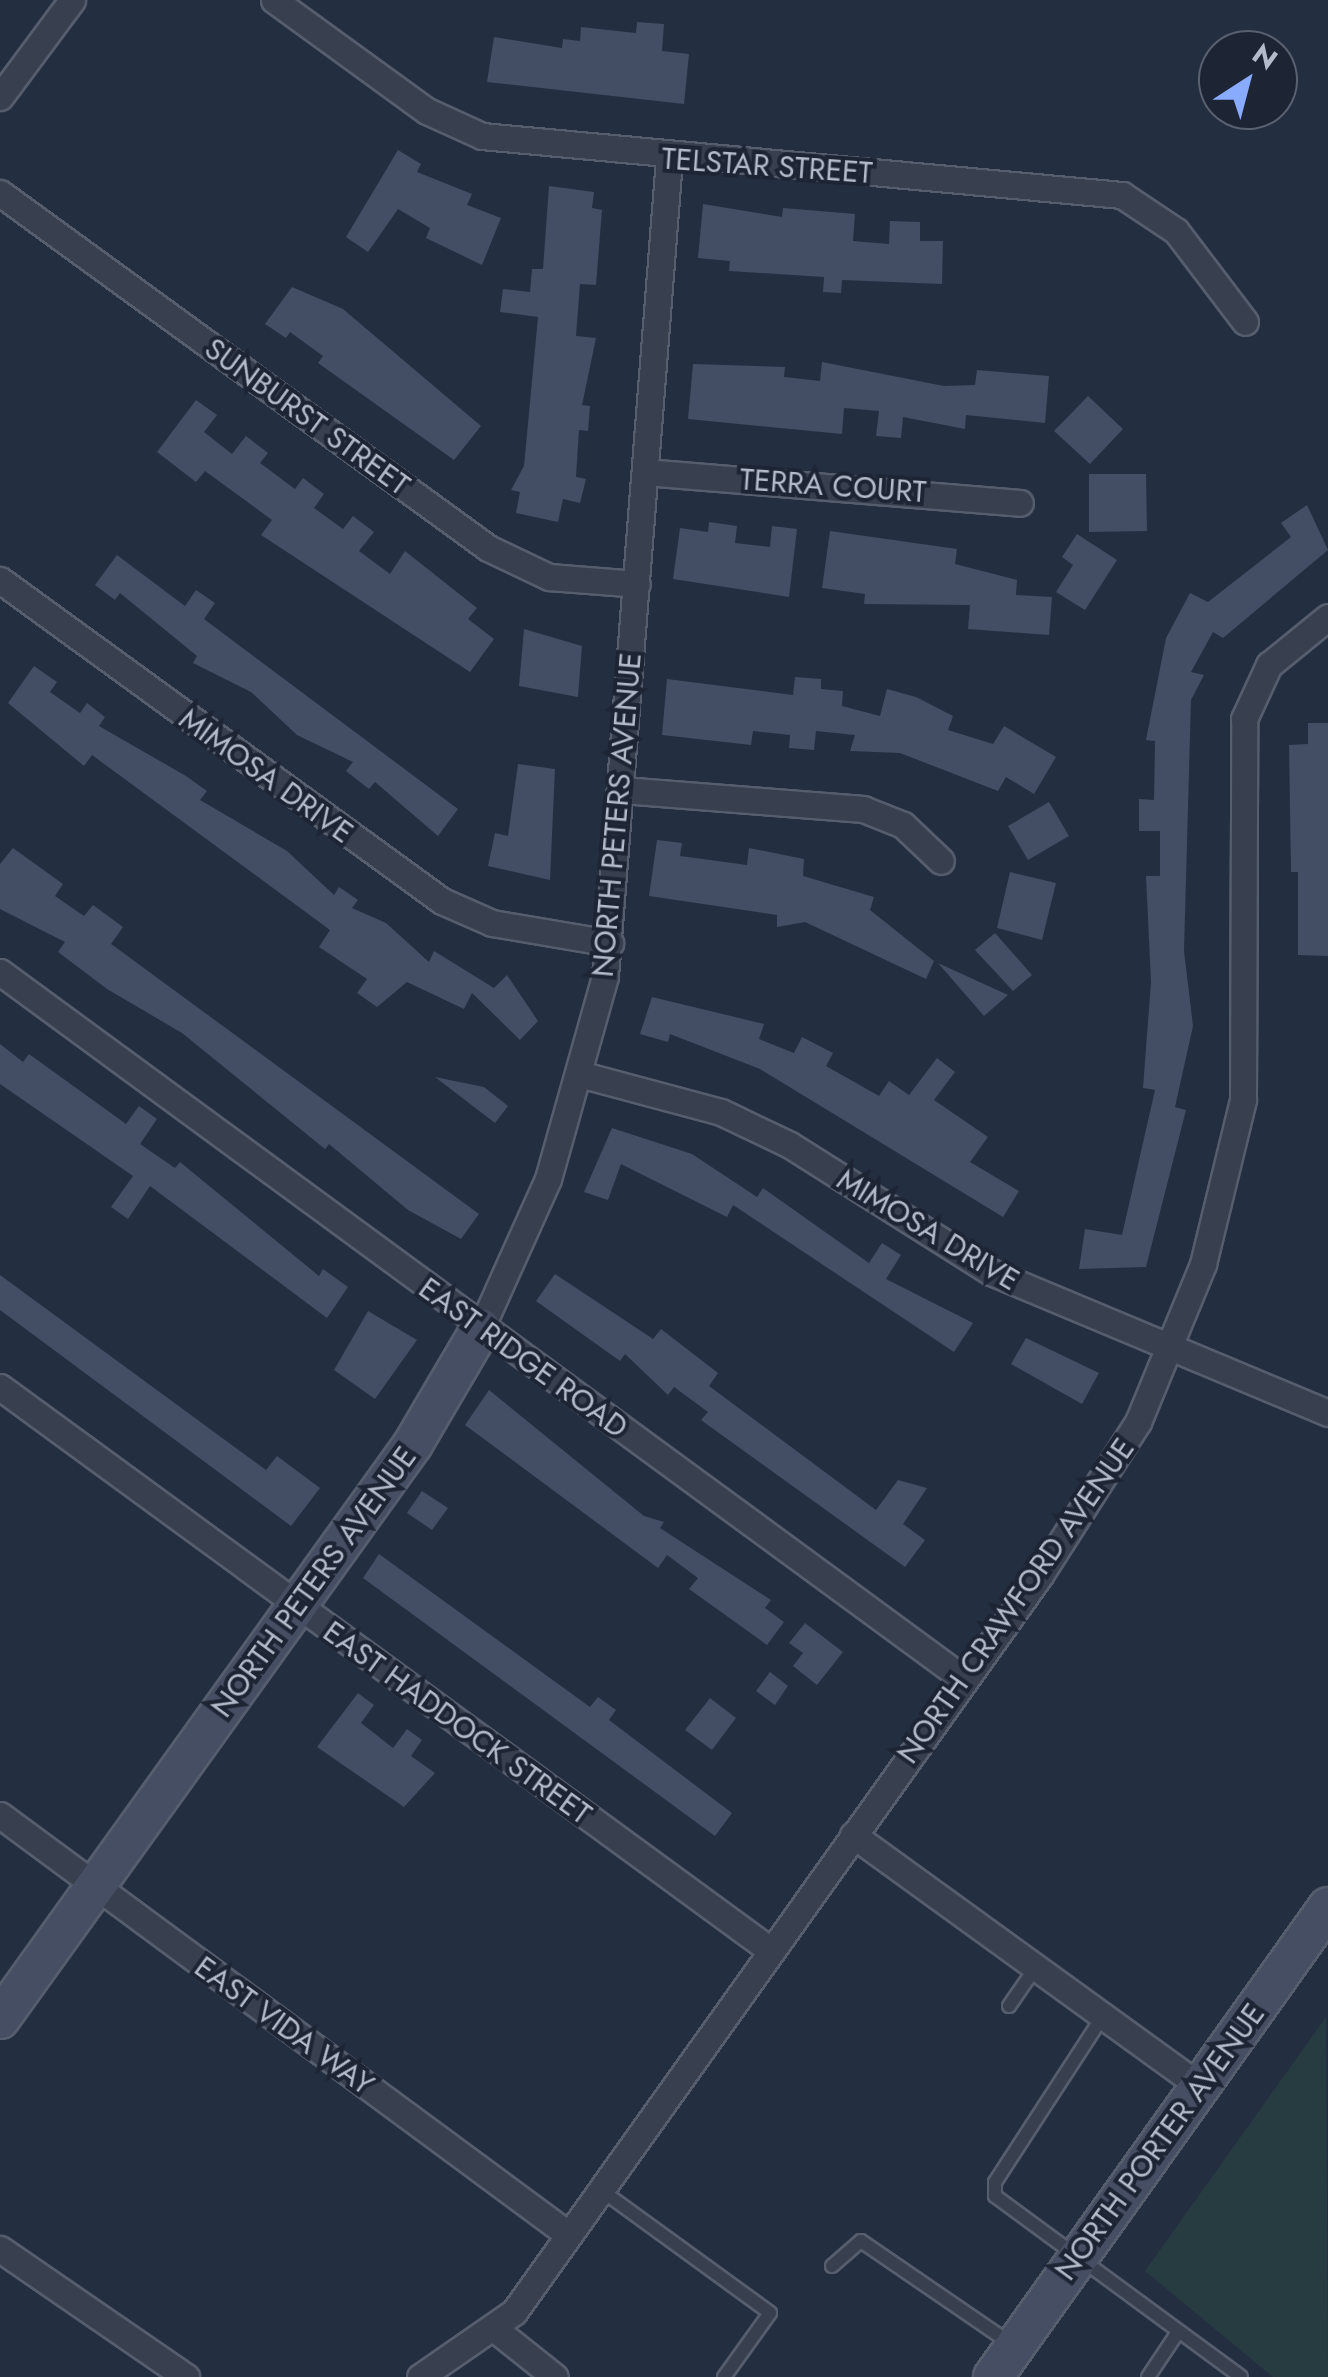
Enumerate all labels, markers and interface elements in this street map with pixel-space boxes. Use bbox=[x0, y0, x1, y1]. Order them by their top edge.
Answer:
north arrow bbox=[1198, 30, 1298, 130]
text: N bbox=[1244, 34, 1286, 80]
street label: TELSTAR STREET bbox=[660, 141, 874, 191]
street label: SUNBURST STREET bbox=[198, 331, 416, 503]
street label: TERRA COURT bbox=[739, 462, 927, 510]
street label: NORTH PETERS AVENUE bbox=[585, 651, 649, 979]
street label: MIMOSA DRIVE bbox=[172, 701, 360, 851]
street label: MIMOSA DRIVE bbox=[831, 1162, 1025, 1298]
street label: EAST RIDGE ROAD bbox=[412, 1270, 634, 1446]
street label: NORTH CRAWFORD AVENUE bbox=[890, 1432, 1142, 1770]
street label: NORTH PETERS AVENUE bbox=[204, 1440, 424, 1724]
street label: EAST HADDOCK STREET bbox=[316, 1614, 598, 1832]
street label: EAST VIDA WAY bbox=[188, 1949, 380, 2103]
street label: NORTH PORTER AVENUE bbox=[1048, 1997, 1272, 2287]

